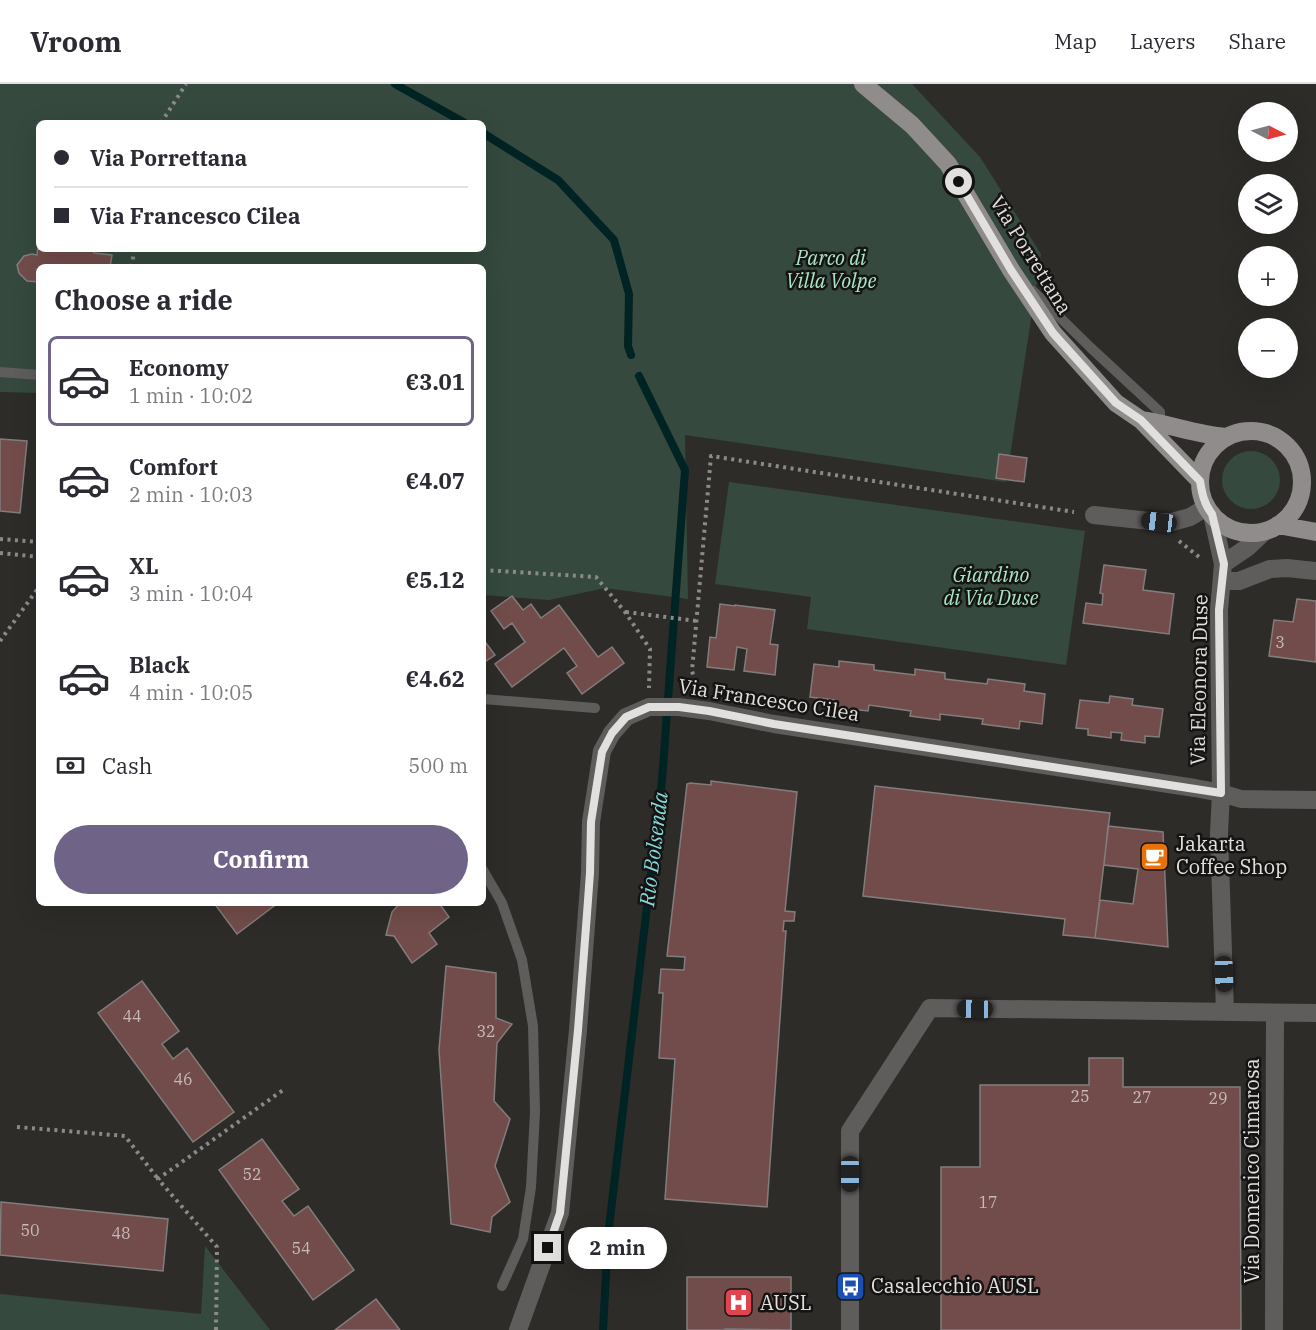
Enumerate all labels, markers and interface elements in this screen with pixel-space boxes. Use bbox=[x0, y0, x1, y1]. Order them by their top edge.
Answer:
text: Vroom bbox=[30, 23, 122, 60]
text: Map bbox=[1054, 27, 1097, 55]
text: Layers bbox=[1130, 27, 1196, 55]
text: Share bbox=[1229, 27, 1286, 55]
north arrow bbox=[1238, 102, 1298, 162]
map controls bbox=[1238, 102, 1298, 378]
text: Via Porrettana bbox=[90, 143, 247, 172]
route start bbox=[945, 168, 972, 195]
button: layers bbox=[1238, 174, 1298, 234]
street label: Via Porrettana bbox=[984, 190, 1079, 319]
text: Via Francesco Cilea bbox=[90, 201, 301, 230]
park label: Parco di Villa Volpe bbox=[786, 244, 876, 294]
button: + bbox=[1238, 246, 1298, 306]
text: Choose a ride bbox=[54, 282, 233, 317]
button: − bbox=[1238, 318, 1298, 378]
text: Economy bbox=[129, 353, 229, 382]
icon: car bbox=[57, 354, 111, 408]
text: €3.01 bbox=[406, 367, 465, 396]
text: 1 min · 10:02 bbox=[129, 382, 253, 409]
text: Comfort bbox=[129, 452, 218, 481]
icon: car bbox=[57, 453, 111, 507]
text: €4.07 bbox=[406, 466, 465, 495]
text: 2 min · 10:03 bbox=[129, 481, 253, 508]
car bbox=[1140, 511, 1178, 533]
text: XL bbox=[129, 551, 159, 580]
icon: car bbox=[57, 552, 111, 606]
park label: Giardino di Via Duse bbox=[943, 561, 1039, 611]
text: €5.12 bbox=[406, 565, 465, 594]
text: 3 min · 10:04 bbox=[129, 580, 253, 607]
street label: Via Eleonora Duse bbox=[1184, 594, 1213, 766]
house number: 3 bbox=[1275, 632, 1285, 652]
text: Black bbox=[129, 650, 190, 679]
icon: car bbox=[57, 651, 111, 705]
text: €4.62 bbox=[406, 664, 465, 693]
street label: Via Francesco Cilea bbox=[677, 672, 862, 727]
text: 4 min · 10:05 bbox=[129, 679, 253, 706]
icon: cash bbox=[54, 749, 87, 782]
text: Cash bbox=[102, 751, 153, 780]
text: 500 m bbox=[408, 752, 468, 779]
water label: Rio Bolsenda bbox=[632, 789, 674, 909]
button: Confirm bbox=[54, 825, 468, 894]
place label: Jakarta Coffee Shop bbox=[1176, 830, 1287, 880]
cafe icon: Jakarta Coffee Shop bbox=[1139, 840, 1171, 872]
car bbox=[1214, 956, 1234, 992]
car bbox=[957, 1000, 993, 1018]
house number: 44 bbox=[122, 1006, 142, 1026]
house number: 32 bbox=[476, 1021, 496, 1041]
street label: Via Domenico Cimarosa bbox=[1238, 1058, 1265, 1284]
house number: 46 bbox=[173, 1069, 193, 1089]
house number: 25 bbox=[1070, 1086, 1090, 1106]
house number: 27 bbox=[1132, 1087, 1152, 1107]
house number: 29 bbox=[1208, 1088, 1228, 1108]
car bbox=[841, 1156, 859, 1192]
house number: 52 bbox=[242, 1164, 262, 1184]
house number: 17 bbox=[978, 1192, 998, 1212]
house number: 50 bbox=[20, 1220, 40, 1240]
house number: 48 bbox=[111, 1223, 131, 1243]
callout: 2 min bbox=[569, 1227, 668, 1269]
route end bbox=[534, 1234, 561, 1261]
text: 2 min bbox=[590, 1234, 646, 1261]
house number: 54 bbox=[291, 1238, 311, 1258]
bus stop icon: Casalecchio AUSL bbox=[834, 1270, 866, 1302]
place label: Casalecchio AUSL bbox=[871, 1272, 1039, 1299]
hospital icon: AUSL bbox=[723, 1287, 755, 1319]
place label: AUSL bbox=[760, 1289, 812, 1316]

